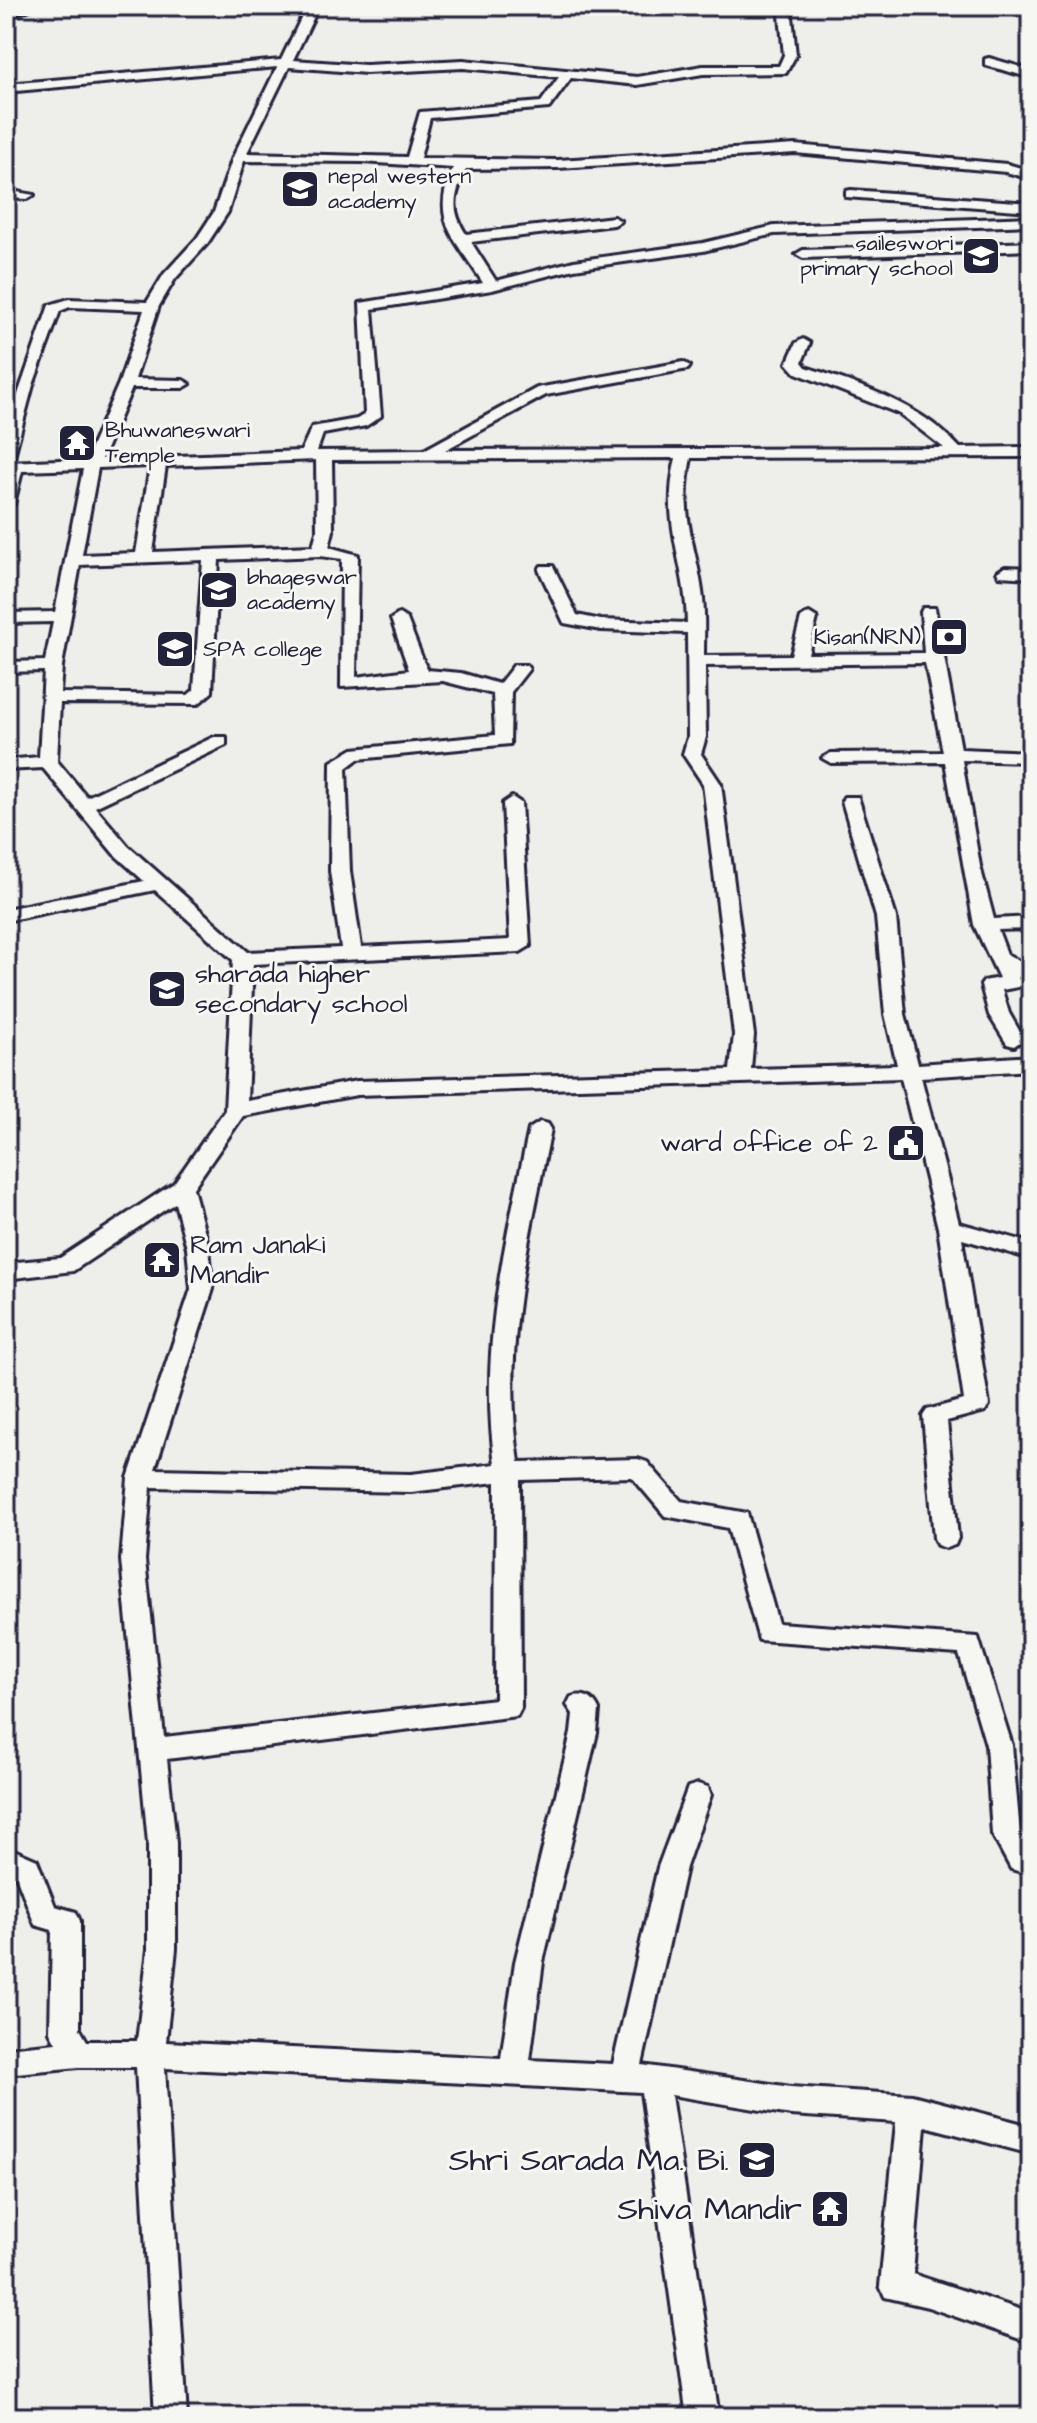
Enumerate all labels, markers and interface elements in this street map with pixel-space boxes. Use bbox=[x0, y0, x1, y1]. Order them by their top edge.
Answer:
place label: nepal western academy bbox=[328, 161, 471, 218]
school or university icon: nepal western academy bbox=[279, 168, 321, 210]
place label: saileswori primary school bbox=[800, 228, 953, 285]
school or university icon: saileswori primary school bbox=[960, 235, 1002, 277]
place label: Bhuwaneswari Temple bbox=[105, 415, 250, 471]
temple icon: Bhuwaneswari Temple bbox=[56, 422, 98, 464]
place label: bhageswar academy bbox=[247, 562, 357, 619]
school or university icon: bhageswar academy bbox=[198, 569, 240, 611]
bank icon: Kisan(NRN) bbox=[928, 616, 970, 658]
place label: Kisan(NRN) bbox=[814, 622, 921, 653]
school or university icon: SPA college bbox=[154, 628, 196, 670]
place label: SPA college bbox=[203, 634, 323, 666]
place label: sharada higher secondary school bbox=[195, 956, 408, 1024]
school or university icon: sharada higher secondary school bbox=[146, 968, 188, 1010]
public building icon: ward office of 2 bbox=[885, 1122, 927, 1164]
place label: ward office of 2 bbox=[660, 1125, 878, 1161]
place label: Ram Janaki Mandir bbox=[190, 1227, 326, 1293]
temple icon: Ram Janaki Mandir bbox=[141, 1239, 183, 1281]
place label: Shri Sarada Ma. Bi. bbox=[449, 2138, 729, 2183]
school or university icon: Shri Sarada Ma. Bi. bbox=[736, 2139, 778, 2181]
place label: Shiva Mandir bbox=[617, 2187, 802, 2232]
temple icon: Shiva Mandir bbox=[809, 2188, 851, 2230]

